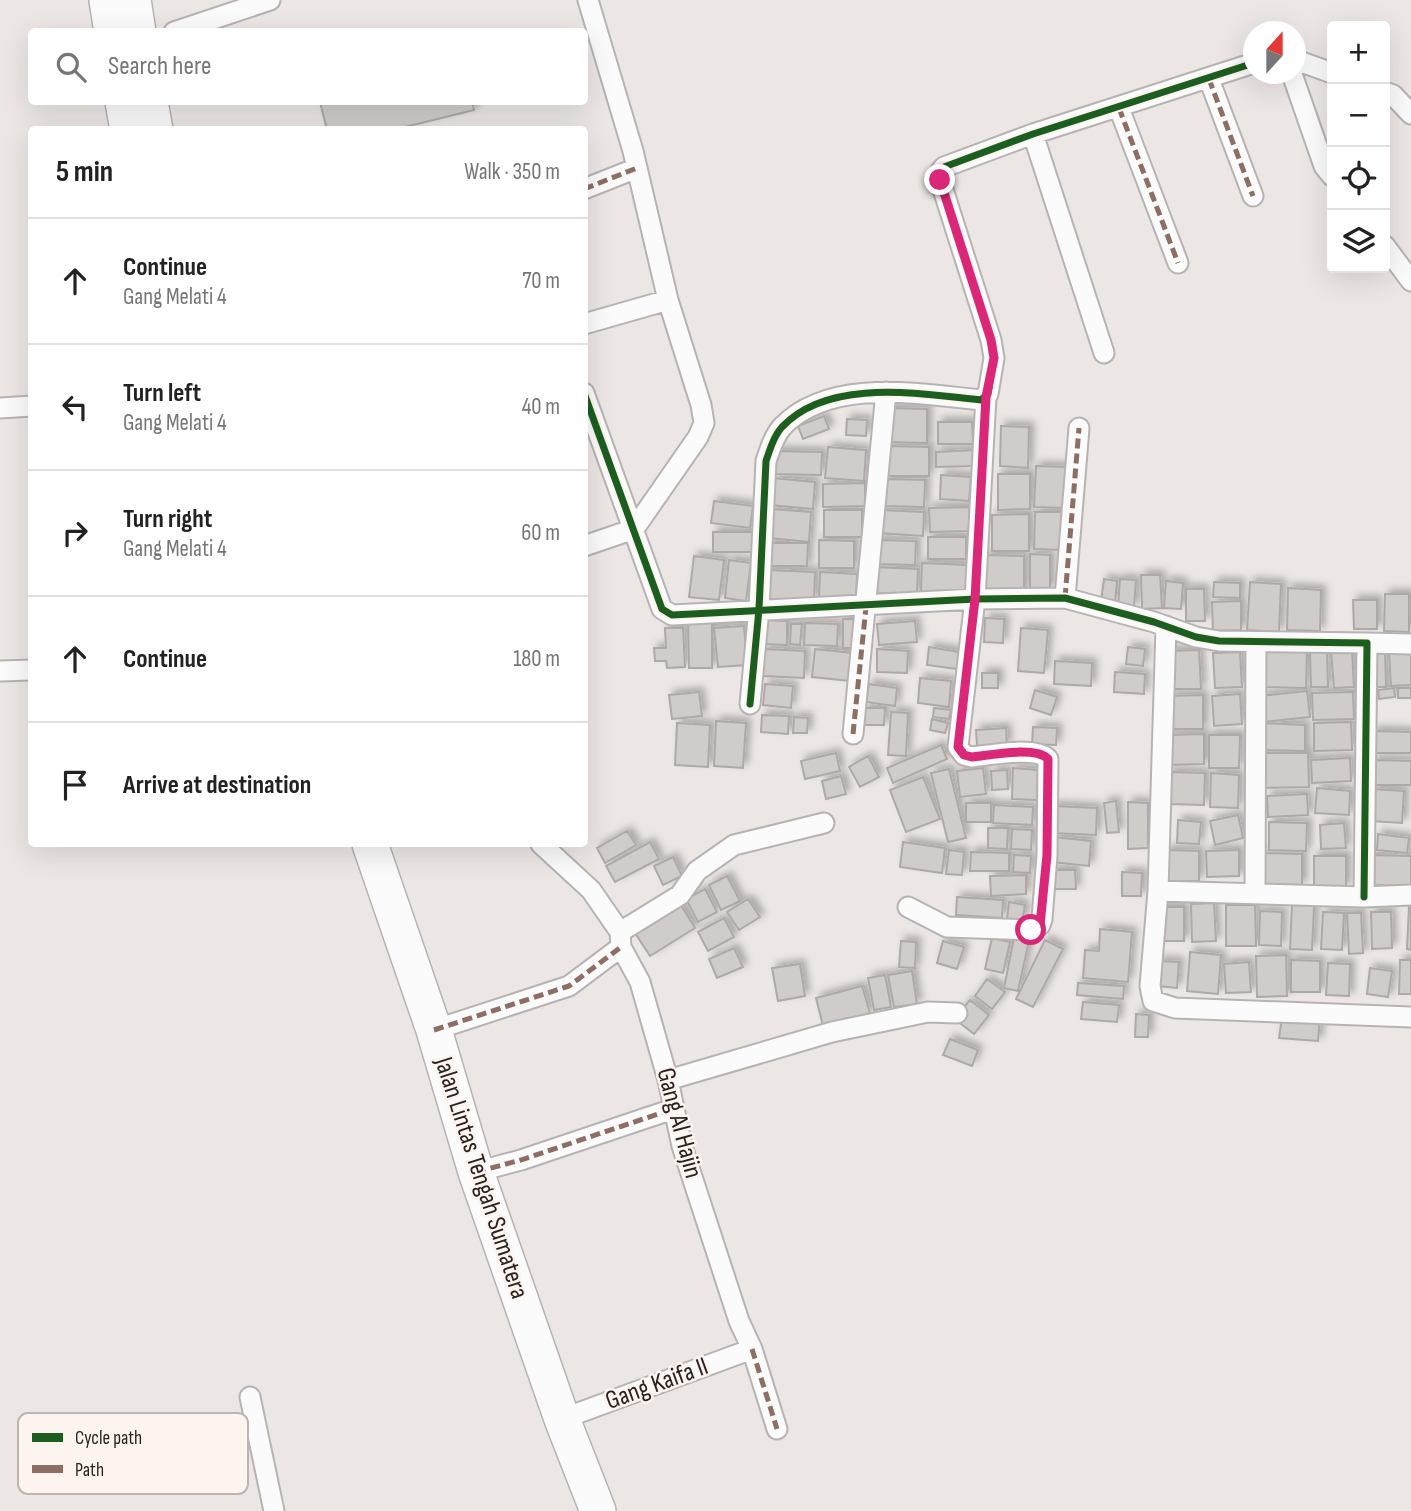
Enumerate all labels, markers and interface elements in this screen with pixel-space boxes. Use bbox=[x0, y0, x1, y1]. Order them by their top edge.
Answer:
north arrow bbox=[1243, 21, 1306, 84]
map controls bbox=[1327, 21, 1390, 273]
button: + bbox=[1327, 21, 1390, 84]
search box bbox=[28, 28, 588, 105]
icon: search bbox=[52, 48, 90, 86]
text: Search here bbox=[108, 51, 211, 82]
button: − bbox=[1327, 84, 1390, 147]
button: locate bbox=[1327, 147, 1390, 210]
text: 5 min bbox=[56, 154, 113, 190]
text: Walk · 350 m bbox=[464, 158, 560, 186]
route end bbox=[924, 164, 955, 195]
button: layers bbox=[1327, 210, 1390, 273]
text: Continue bbox=[123, 252, 207, 283]
icon: ahead bbox=[56, 262, 94, 300]
text: 70 m bbox=[522, 267, 560, 295]
text: Gang Melati 4 bbox=[123, 283, 227, 311]
text: Turn left bbox=[123, 378, 201, 409]
icon: left bbox=[56, 388, 94, 426]
text: 40 m bbox=[522, 393, 560, 421]
text: Gang Melati 4 bbox=[123, 409, 227, 437]
text: Turn right bbox=[123, 504, 212, 535]
icon: right bbox=[56, 514, 94, 552]
text: 60 m bbox=[521, 519, 560, 547]
text: Gang Melati 4 bbox=[123, 535, 227, 563]
icon: ahead bbox=[56, 640, 94, 678]
text: Continue bbox=[123, 644, 207, 675]
text: 180 m bbox=[513, 645, 560, 673]
icon: arrive bbox=[56, 766, 94, 804]
text: Arrive at destination bbox=[123, 770, 311, 801]
route start bbox=[1015, 914, 1046, 945]
street label: Jalan Lintas Tengah Sumatera bbox=[427, 1052, 535, 1303]
street label: Gang Al Hajin bbox=[649, 1065, 709, 1181]
street label: Gang Kaifa II bbox=[601, 1351, 713, 1417]
legend bbox=[18, 1413, 248, 1494]
text: Cycle path bbox=[75, 1427, 142, 1450]
text: Path bbox=[75, 1459, 104, 1482]

